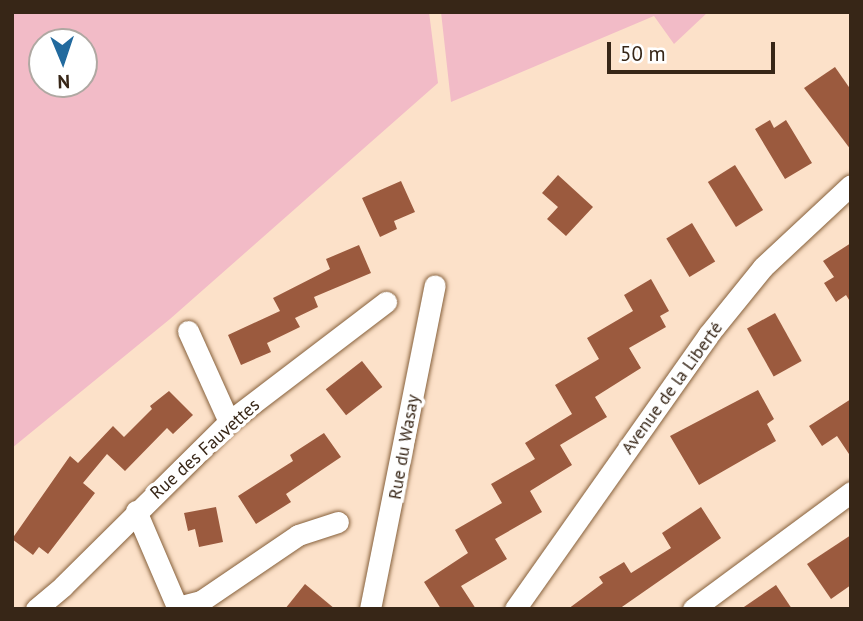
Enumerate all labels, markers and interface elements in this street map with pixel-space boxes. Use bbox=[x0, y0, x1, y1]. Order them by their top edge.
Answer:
north arrow bbox=[28, 28, 98, 98]
scale bar bbox=[611, 28, 779, 72]
text: 50 m bbox=[620, 40, 666, 67]
text: N bbox=[57, 70, 70, 94]
street label: Avenue de la Liberté bbox=[617, 318, 727, 458]
street label: Rue du Wasay bbox=[384, 393, 424, 501]
street label: Rue des Fauvettes bbox=[146, 394, 264, 504]

